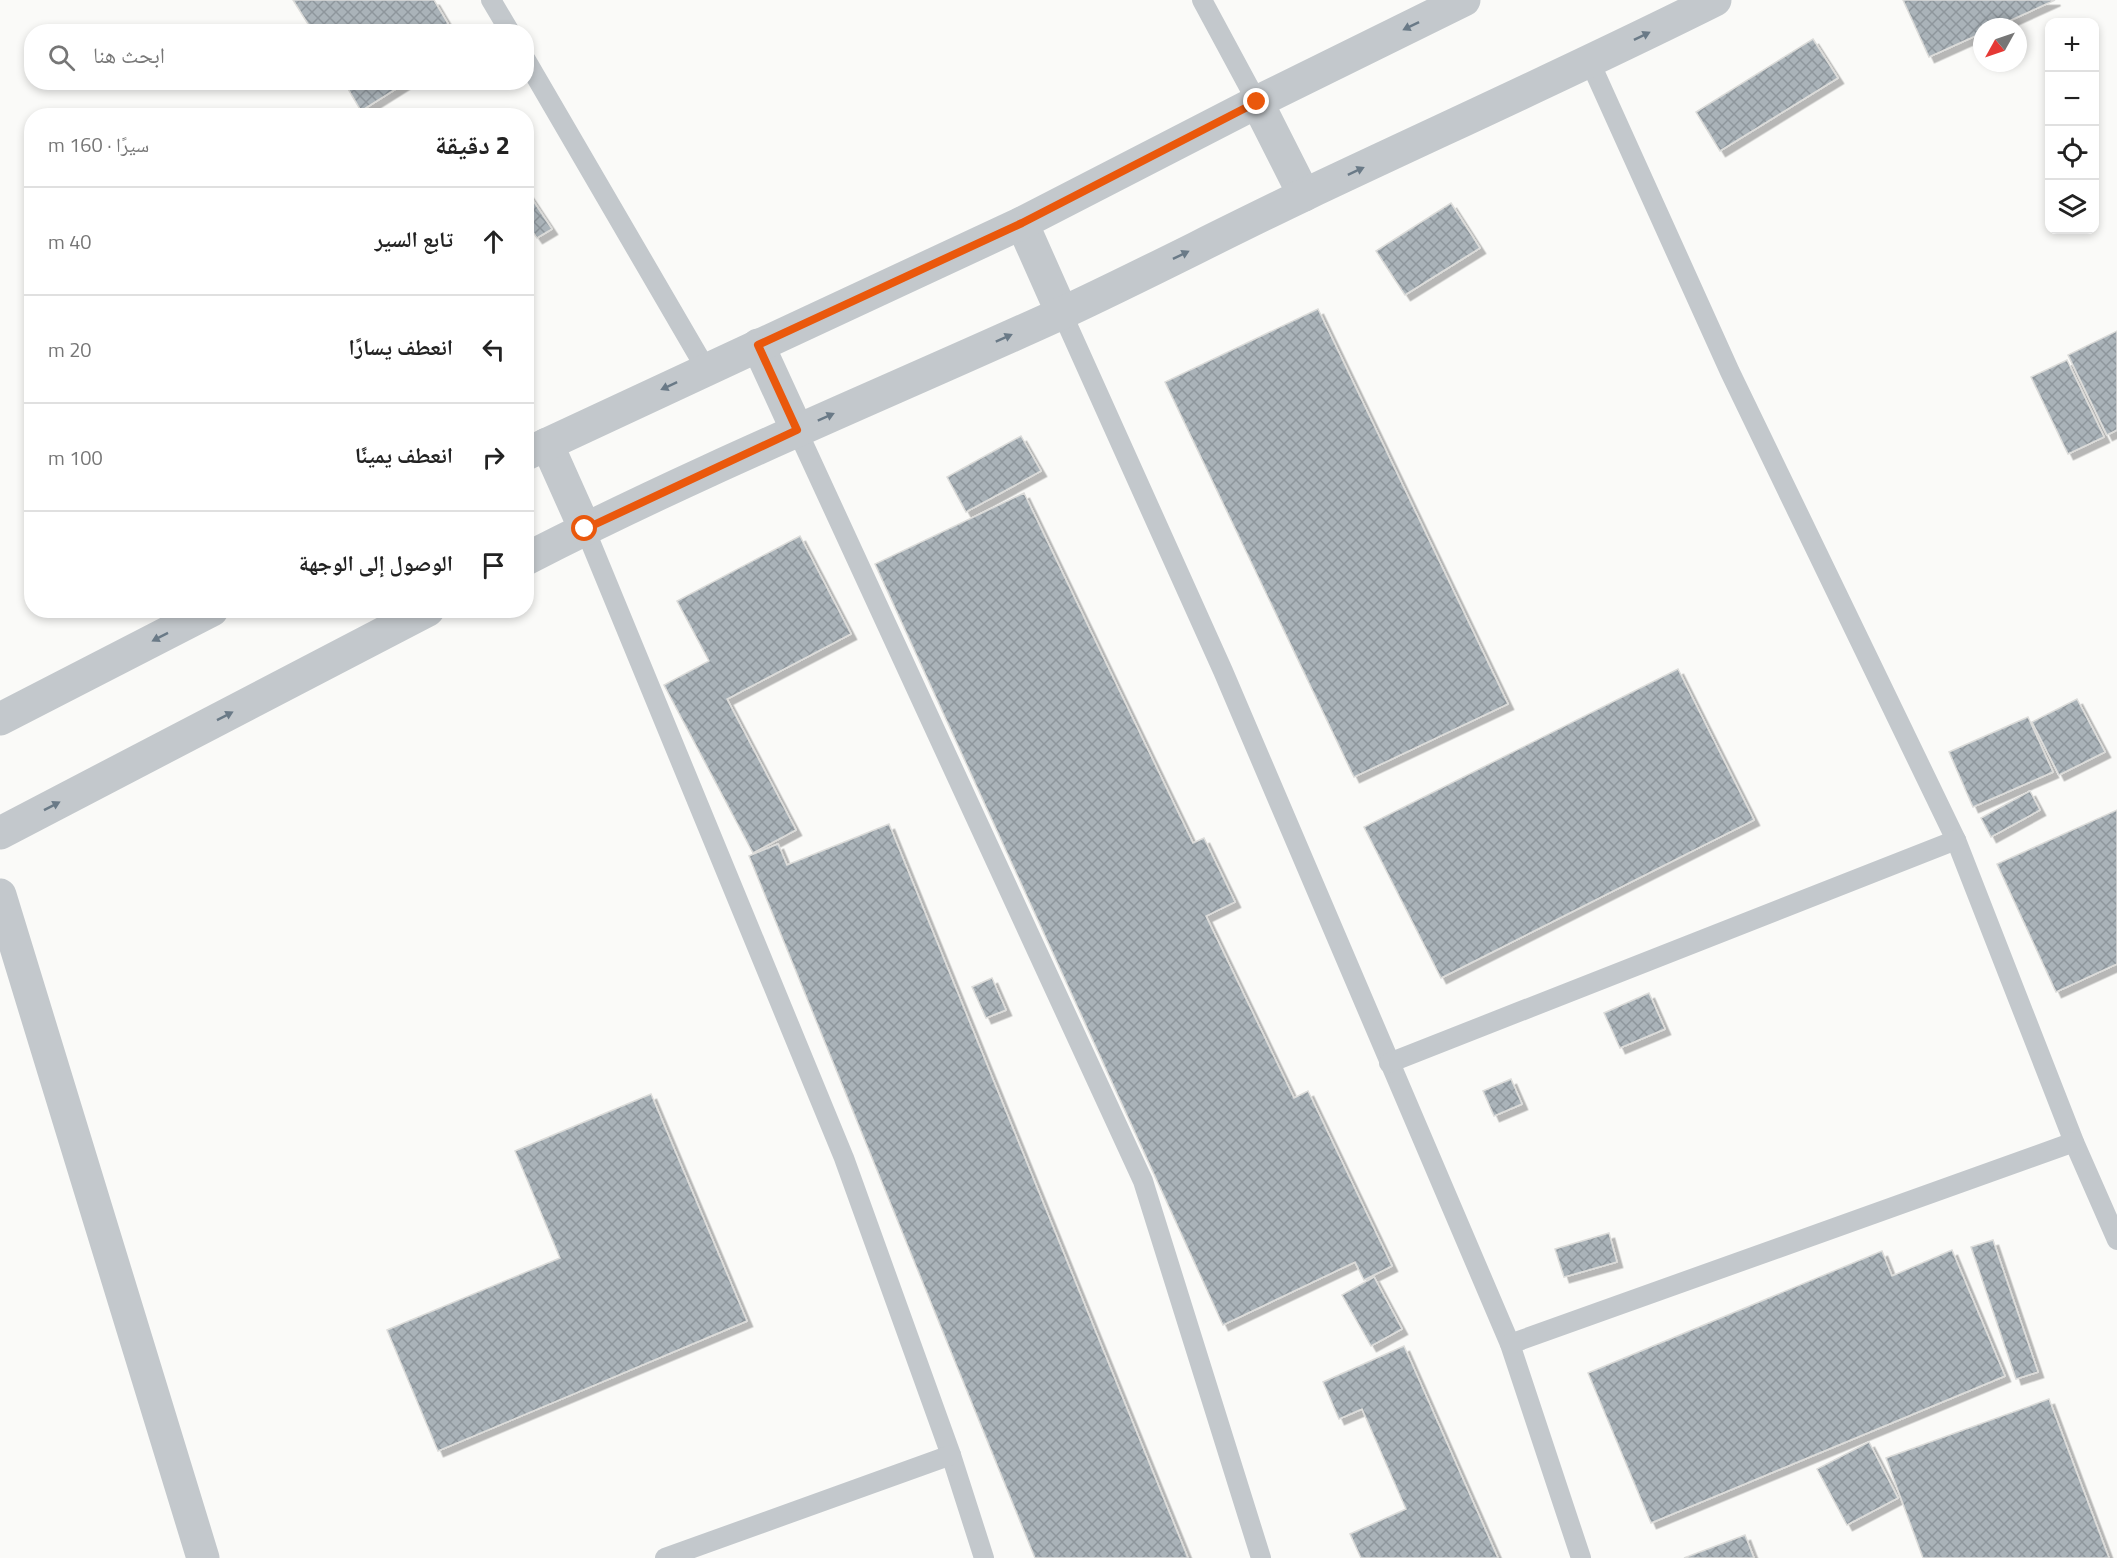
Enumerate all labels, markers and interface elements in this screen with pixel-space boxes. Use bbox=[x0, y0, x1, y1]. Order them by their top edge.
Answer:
north arrow bbox=[1973, 18, 2027, 72]
map controls bbox=[2045, 18, 2099, 234]
button: + bbox=[2045, 18, 2099, 72]
one-way arrow bbox=[1403, 21, 1420, 30]
search box bbox=[24, 24, 534, 90]
one-way arrow bbox=[1634, 32, 1651, 41]
text: ابحث هنا bbox=[93, 38, 165, 72]
icon: search bbox=[45, 41, 78, 74]
button: − bbox=[2045, 72, 2099, 126]
route end bbox=[1243, 88, 1269, 114]
text: 2 دقيقة bbox=[435, 125, 510, 164]
button: locate bbox=[2045, 126, 2099, 180]
text: سيرًا · 160 m bbox=[48, 129, 149, 160]
one-way arrow bbox=[1348, 166, 1365, 175]
button: layers bbox=[2045, 180, 2099, 234]
text: تابع السير bbox=[375, 222, 453, 256]
icon: ahead bbox=[477, 225, 510, 258]
text: 40 m bbox=[48, 226, 92, 257]
one-way arrow bbox=[1172, 250, 1189, 260]
text: انعطف يسارًا bbox=[348, 330, 453, 364]
icon: left bbox=[477, 333, 510, 366]
text: 20 m bbox=[48, 334, 92, 365]
one-way arrow bbox=[996, 334, 1013, 343]
one-way arrow bbox=[661, 382, 678, 391]
one-way arrow bbox=[817, 412, 835, 421]
text: انعطف يمينًا bbox=[355, 438, 453, 472]
icon: right bbox=[477, 441, 510, 474]
text: 100 m bbox=[48, 442, 103, 473]
route start bbox=[571, 515, 597, 541]
text: الوصول إلى الوجهة bbox=[299, 546, 453, 580]
icon: arrive bbox=[477, 549, 510, 582]
one-way arrow bbox=[151, 632, 168, 642]
one-way arrow bbox=[217, 711, 234, 721]
one-way arrow bbox=[44, 801, 61, 811]

